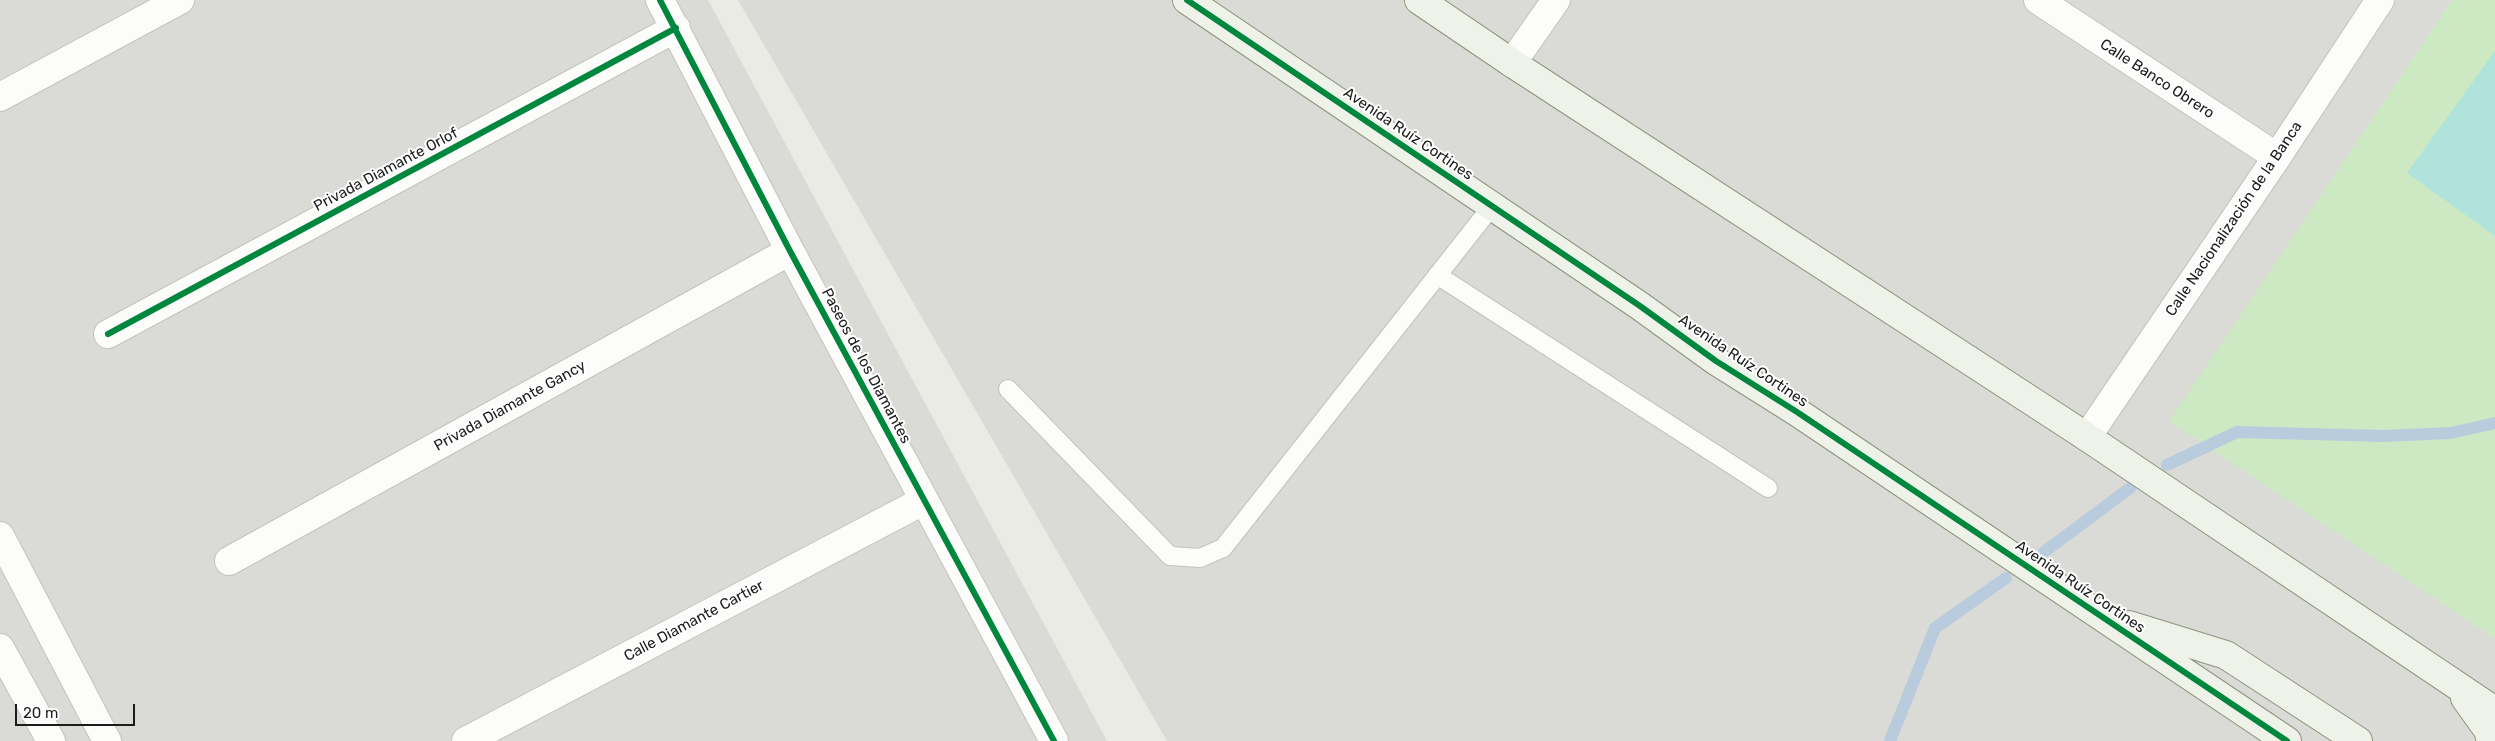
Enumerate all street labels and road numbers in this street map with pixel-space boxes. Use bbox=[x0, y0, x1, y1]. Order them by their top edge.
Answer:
street label: Calle Banco Obrero bbox=[2096, 35, 2218, 123]
street label: Avenida Ruíz Cortines bbox=[1340, 84, 1476, 184]
street label: Calle Nacionalización de la Banca bbox=[2162, 118, 2306, 320]
street label: Privada Diamante Orlof bbox=[311, 124, 461, 216]
street label: Paseos de los Diamantes bbox=[817, 285, 915, 447]
street label: Avenida Ruíz Cortines bbox=[1675, 311, 1811, 411]
street label: Privada Diamante Gancy bbox=[431, 357, 589, 455]
street label: Avenida Ruíz Cortines bbox=[2012, 537, 2148, 637]
street label: Calle Diamante Cartier bbox=[621, 576, 767, 666]

